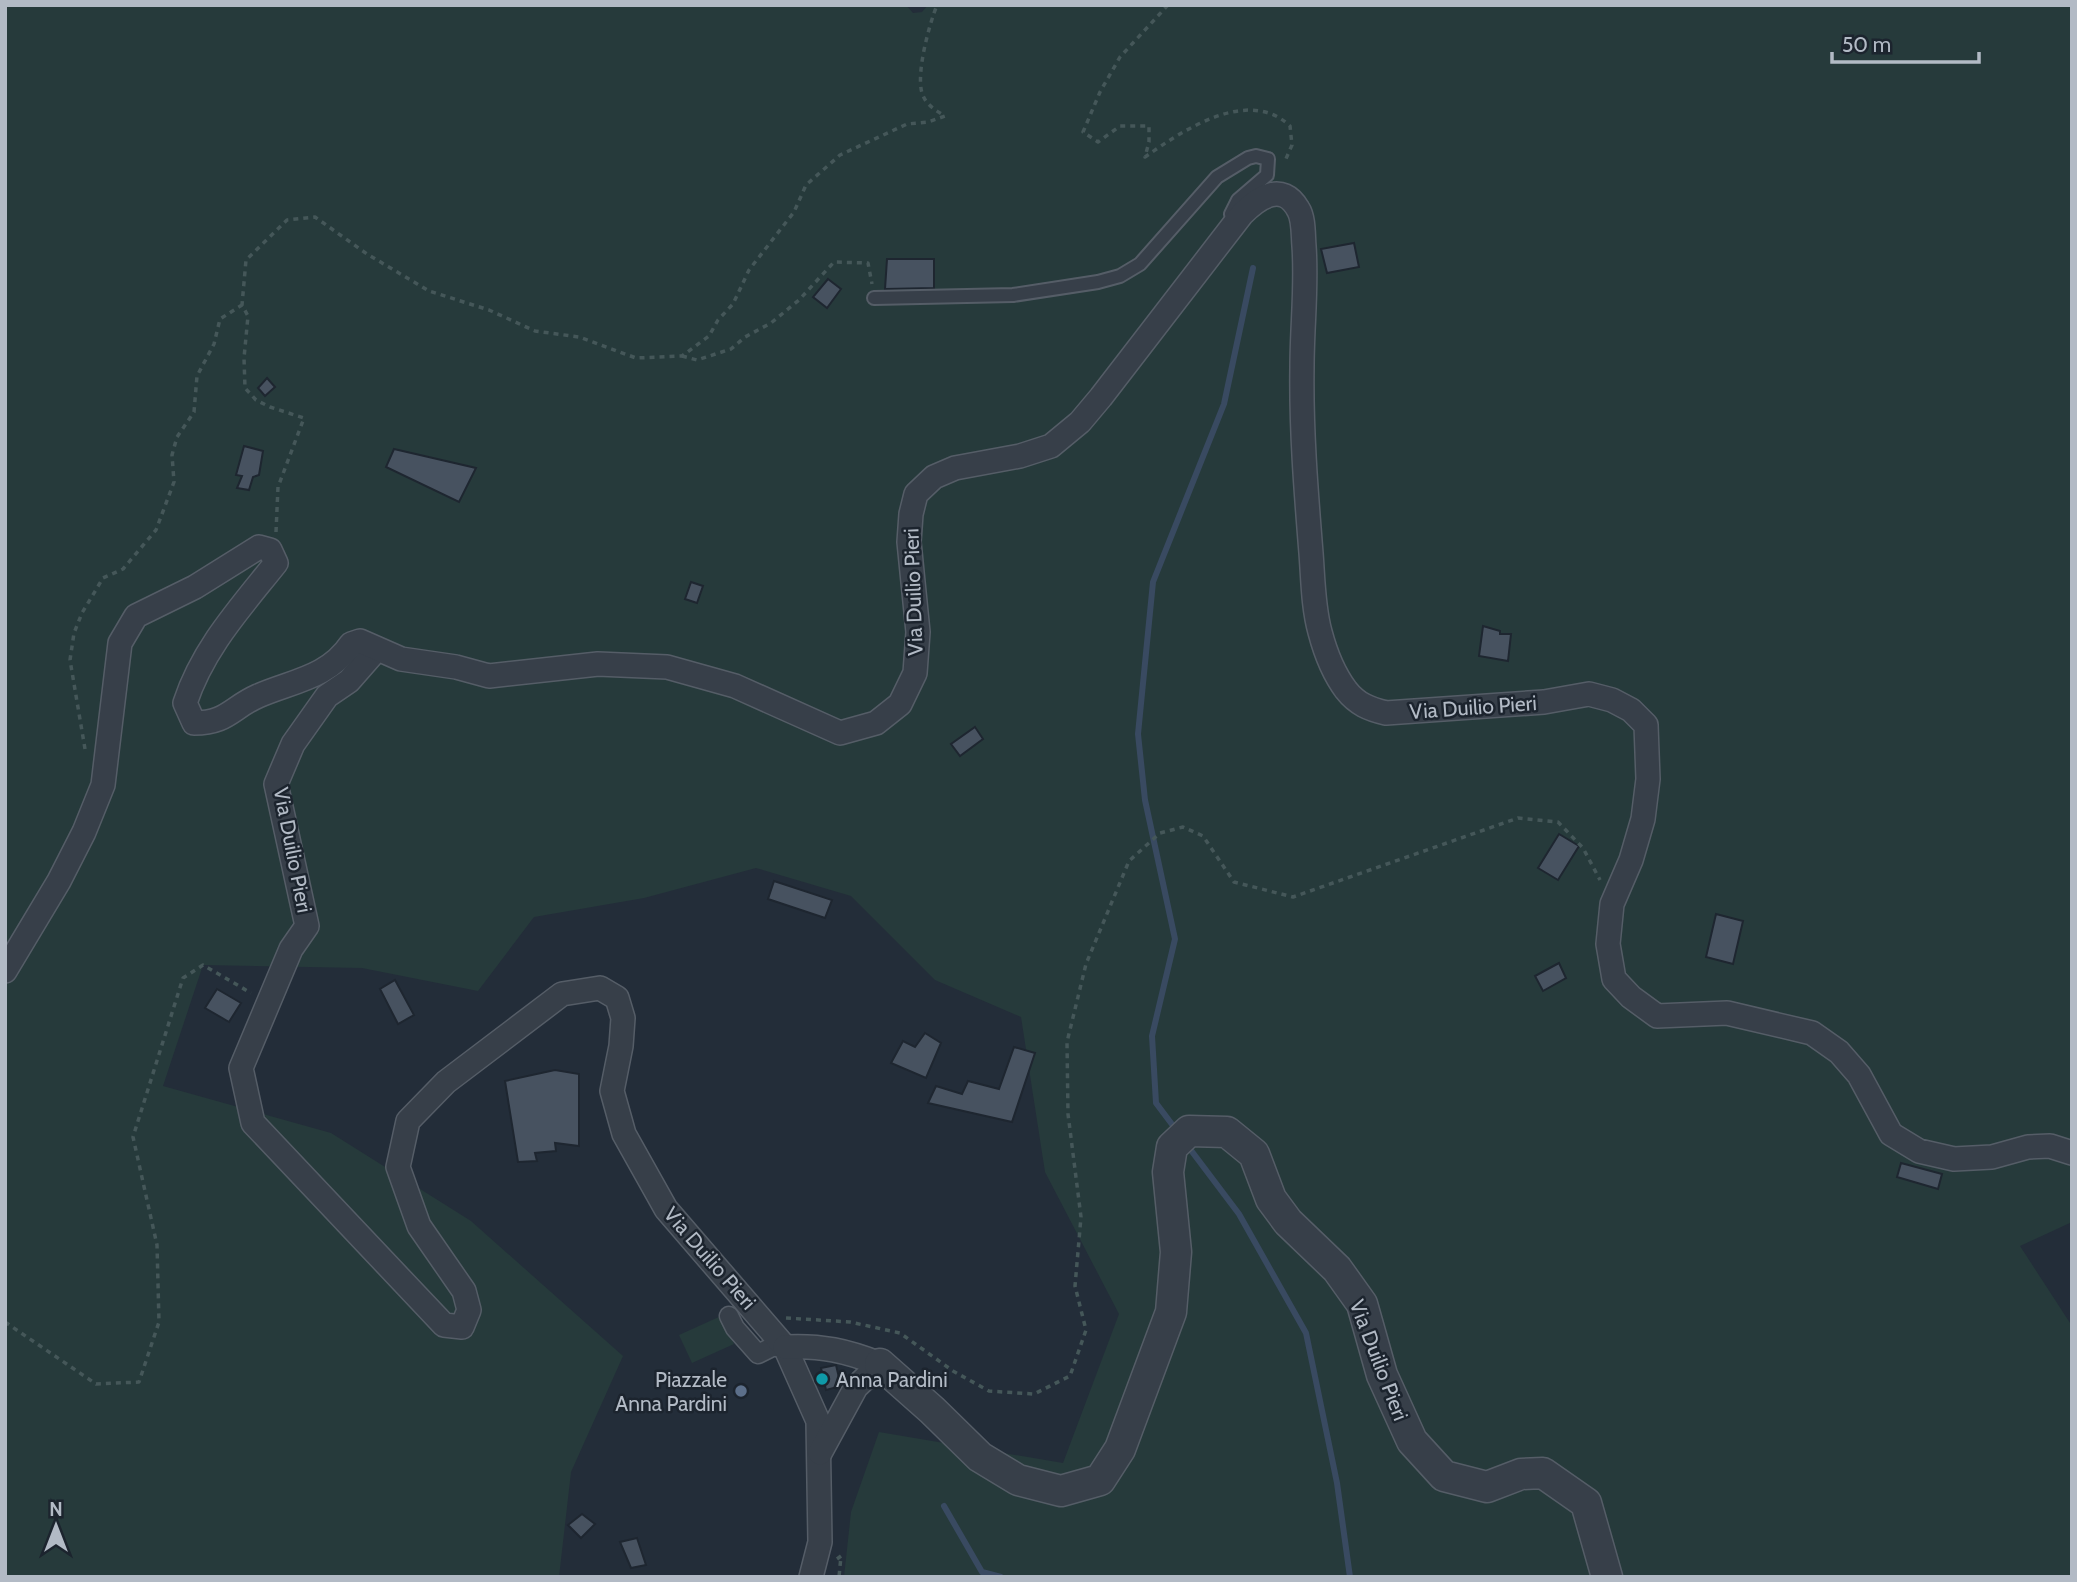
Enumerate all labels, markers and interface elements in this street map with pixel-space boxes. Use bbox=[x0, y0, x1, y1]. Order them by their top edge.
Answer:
scale bar bbox=[1832, 21, 1979, 65]
text: 50 m bbox=[1842, 32, 1891, 57]
street label: Via Duilio Pieri bbox=[898, 528, 928, 656]
street label: Via Duilio Pieri bbox=[1409, 690, 1537, 724]
street label: Via Duilio Pieri bbox=[269, 785, 317, 915]
street label: Via Duilio Pieri bbox=[659, 1202, 761, 1314]
street label: Via Duilio Pieri bbox=[1344, 1296, 1414, 1424]
place label: Piazzale Anna Pardini bbox=[615, 1367, 727, 1416]
place label: Anna Pardini bbox=[836, 1367, 948, 1392]
marker: Anna Pardini bbox=[814, 1371, 830, 1387]
marker: Piazzale Anna Pardini bbox=[733, 1383, 749, 1399]
north arrow bbox=[21, 1491, 91, 1561]
text: N bbox=[49, 1498, 63, 1521]

